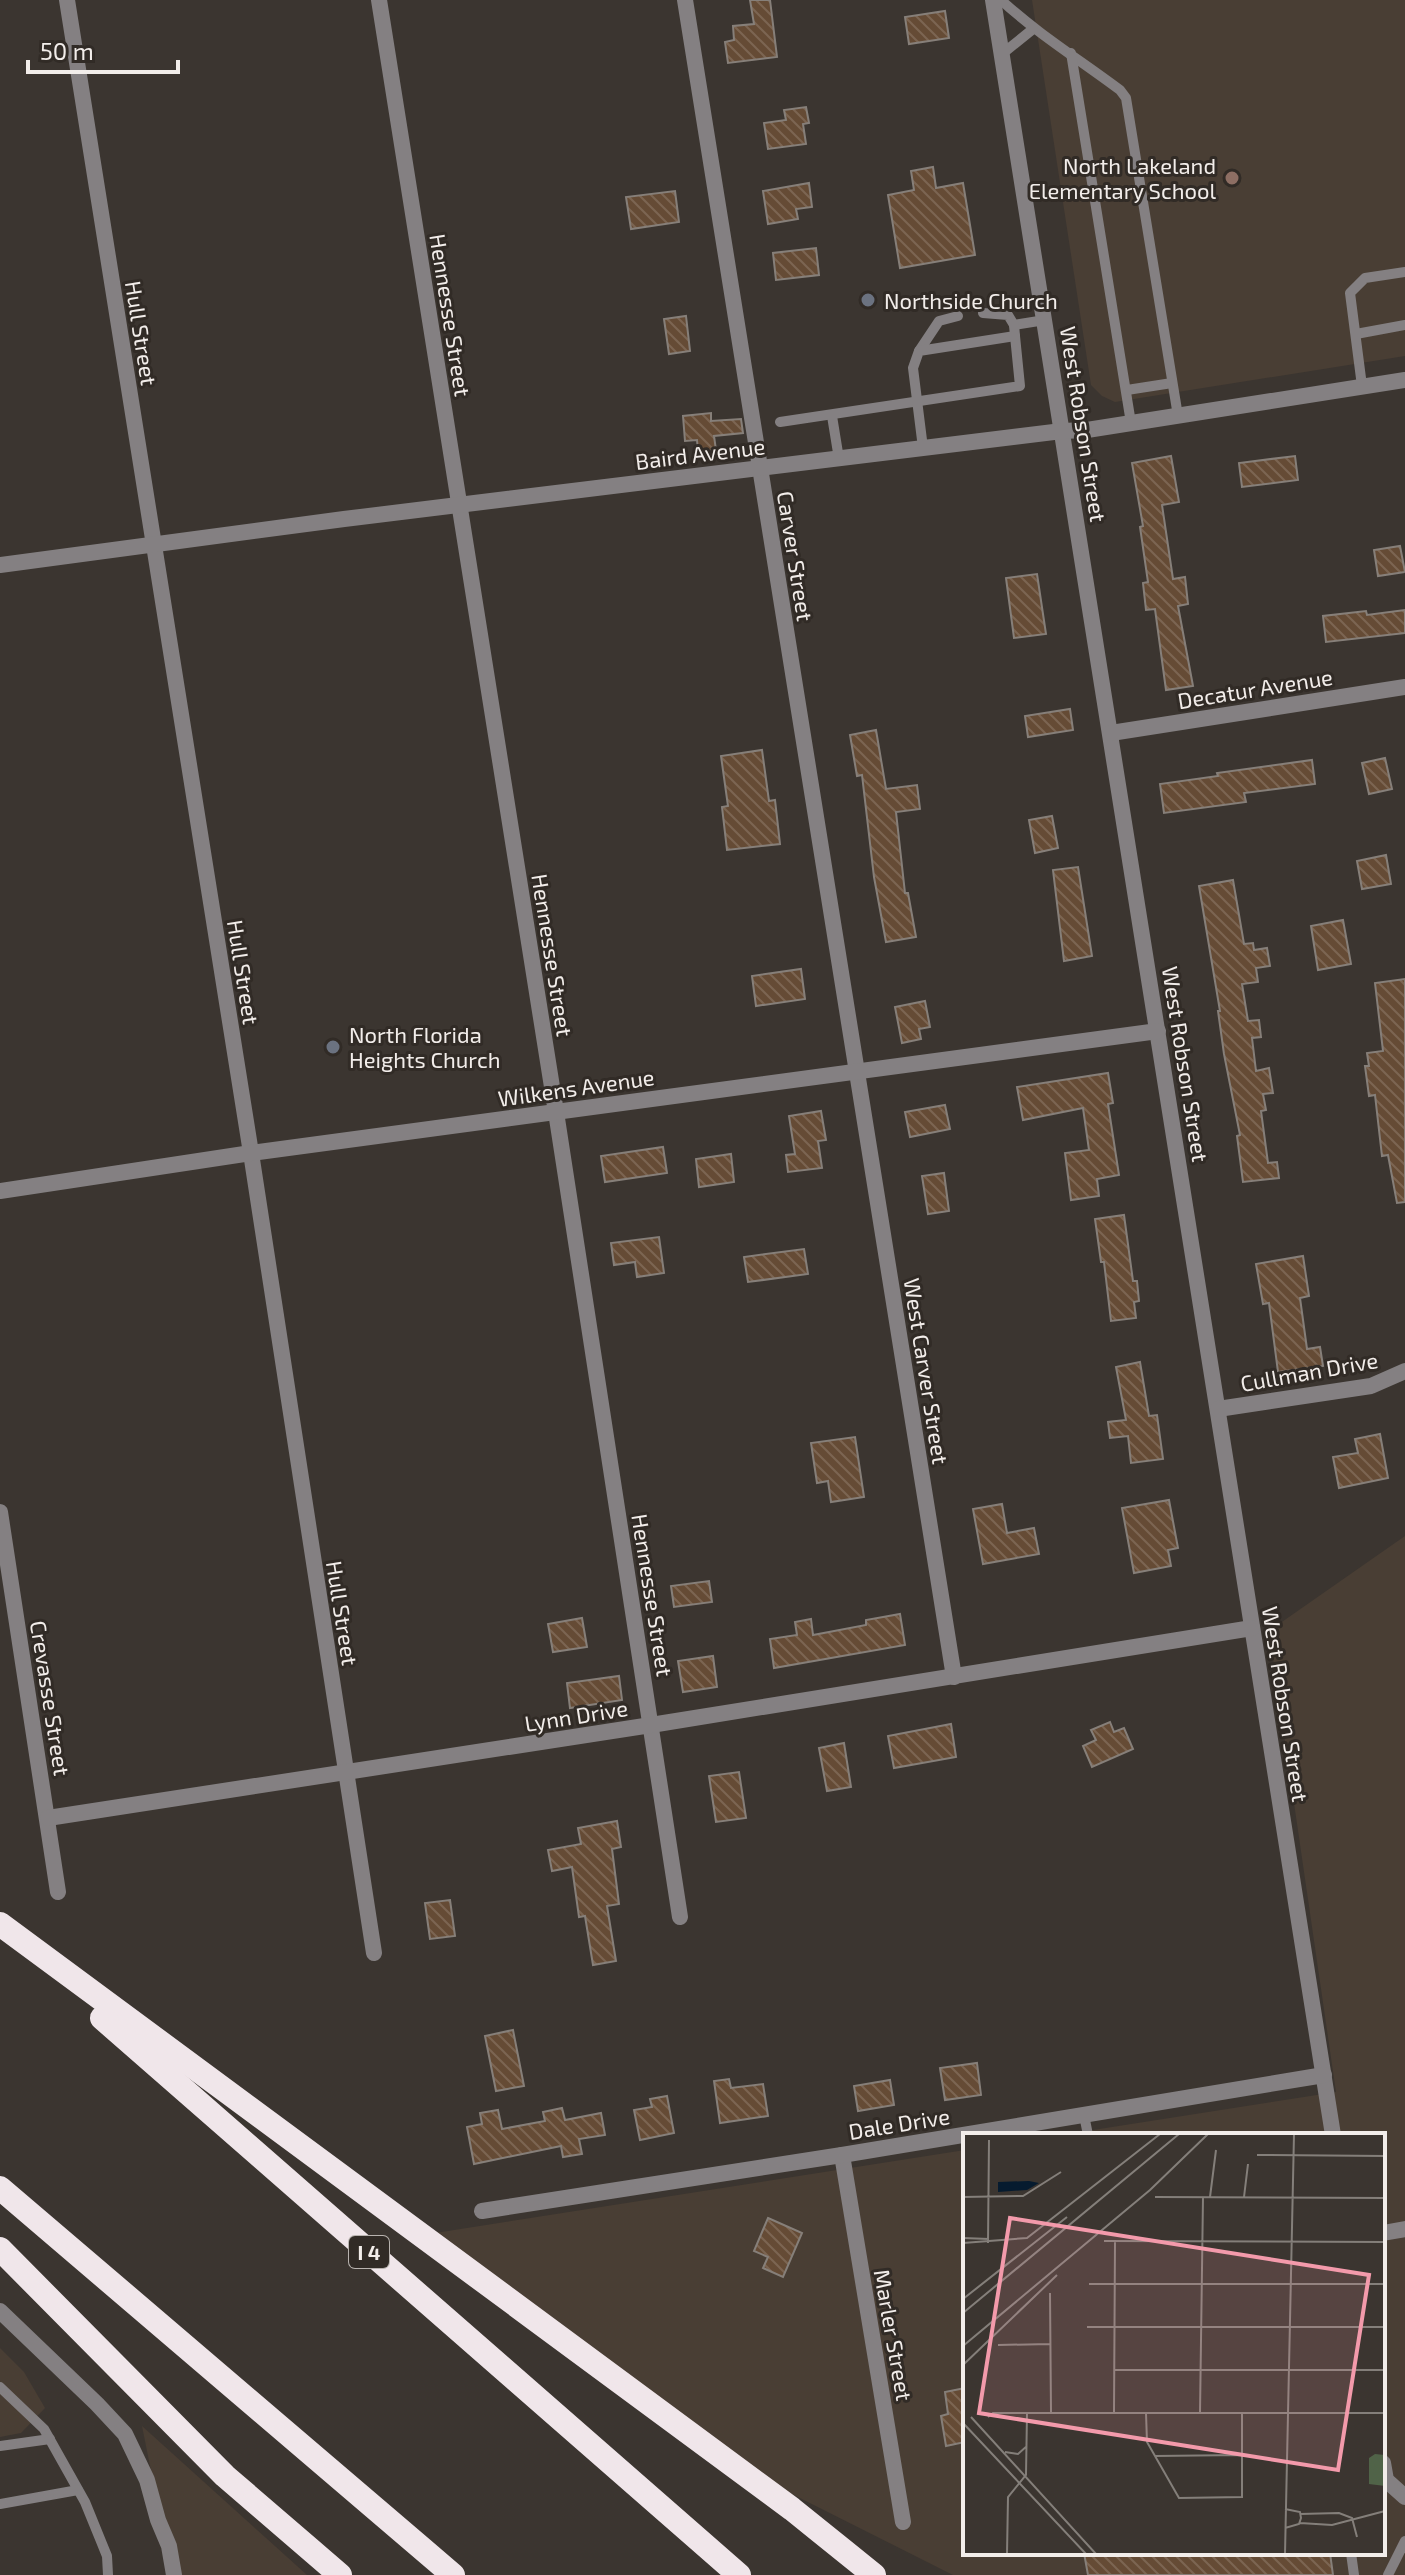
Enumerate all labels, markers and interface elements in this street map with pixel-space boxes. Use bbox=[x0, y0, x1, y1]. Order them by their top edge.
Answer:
scale bar bbox=[28, 24, 178, 74]
text: 50 m bbox=[40, 36, 94, 65]
place label: North Lakeland Elementary School bbox=[1029, 152, 1216, 203]
marker: North Lakeland Elementary School bbox=[1223, 169, 1241, 187]
street label: Hennesse Street bbox=[425, 232, 477, 398]
street label: Hull Street bbox=[121, 279, 163, 387]
place label: Northside Church bbox=[884, 287, 1058, 313]
marker: Northside Church bbox=[859, 291, 877, 309]
street label: West Robson Street bbox=[1056, 324, 1112, 524]
street label: Baird Avenue bbox=[634, 432, 766, 474]
street label: Carver Street bbox=[773, 489, 819, 623]
street label: Decatur Avenue bbox=[1176, 663, 1334, 713]
street label: Hennesse Street bbox=[527, 872, 579, 1038]
street label: Hull Street bbox=[223, 918, 265, 1026]
street label: West Robson Street bbox=[1158, 964, 1214, 1164]
place label: North Florida Heights Church bbox=[349, 1021, 500, 1072]
marker: North Florida Heights Church bbox=[324, 1038, 342, 1056]
street label: Wilkens Avenue bbox=[496, 1063, 656, 1111]
street label: West Carver Street bbox=[899, 1276, 955, 1466]
street label: Cullman Drive bbox=[1238, 1346, 1380, 1396]
street label: Hennesse Street bbox=[627, 1512, 679, 1678]
street label: Hull Street bbox=[322, 1559, 364, 1667]
street label: West Robson Street bbox=[1258, 1604, 1314, 1804]
street label: Crevasse Street bbox=[26, 1619, 76, 1777]
street label: Lynn Drive bbox=[523, 1694, 629, 1736]
street label: Dale Drive bbox=[847, 2102, 951, 2144]
inset map bbox=[963, 2133, 1385, 2555]
road number: I 4 bbox=[349, 2236, 389, 2268]
street label: Marler Street bbox=[870, 2267, 918, 2403]

